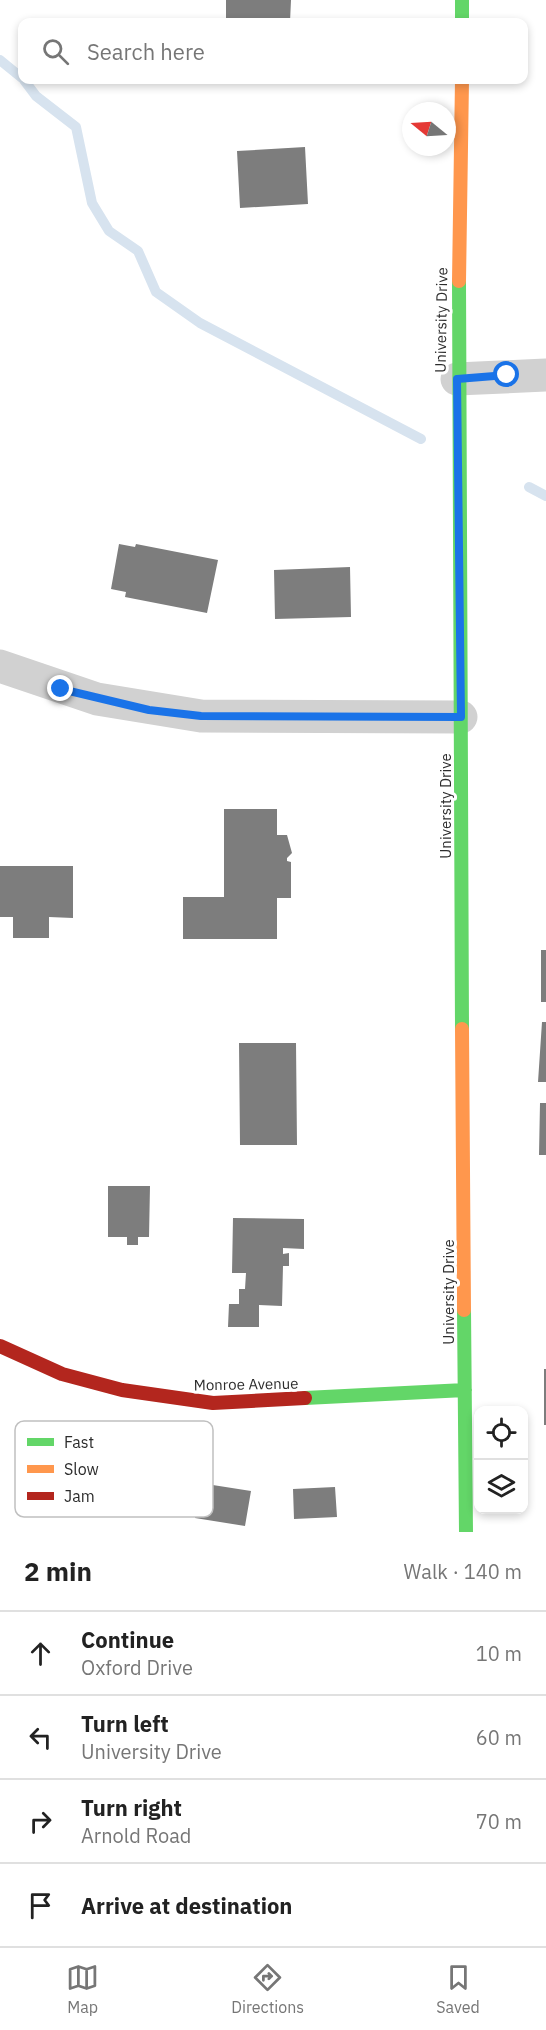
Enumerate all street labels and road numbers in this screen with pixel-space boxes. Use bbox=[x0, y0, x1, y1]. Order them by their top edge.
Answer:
street label: University Drive bbox=[431, 267, 451, 373]
street label: University Drive bbox=[436, 753, 455, 859]
street label: University Drive bbox=[439, 1239, 458, 1345]
street label: Monroe Avenue bbox=[193, 1374, 299, 1394]

